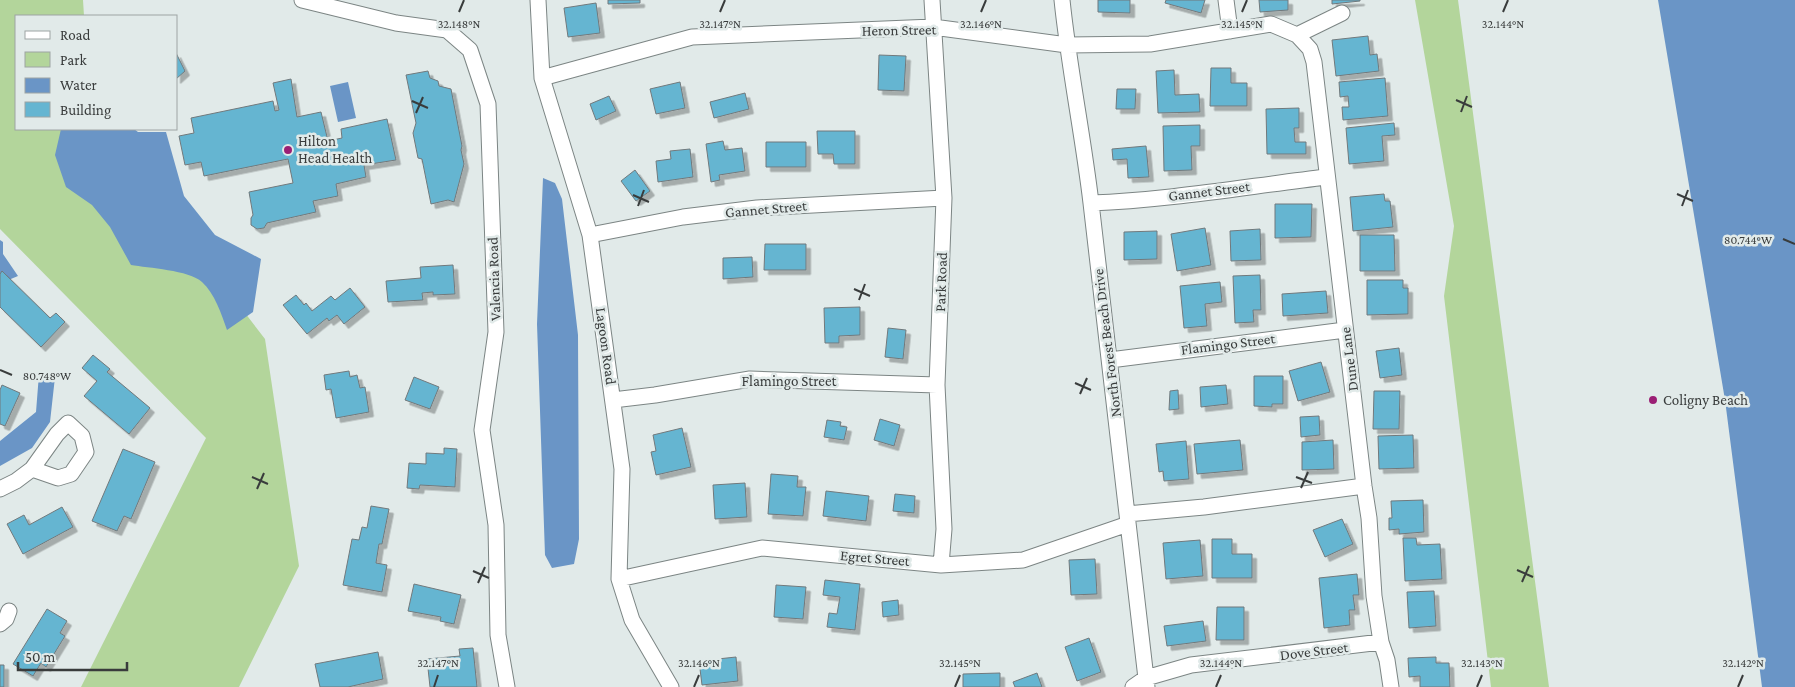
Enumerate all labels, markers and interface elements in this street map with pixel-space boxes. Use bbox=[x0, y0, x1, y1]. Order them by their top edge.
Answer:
legend bbox=[15, 15, 178, 130]
text: 32.148°N bbox=[438, 17, 480, 31]
text: 32.147°N bbox=[699, 17, 741, 31]
text: 32.146°N bbox=[960, 17, 1002, 31]
text: 32.145°N bbox=[1221, 17, 1263, 31]
text: 32.144°N bbox=[1482, 17, 1524, 31]
street label: Heron Street bbox=[861, 21, 938, 39]
text: Road bbox=[60, 27, 91, 43]
text: Park bbox=[60, 52, 87, 68]
text: Water bbox=[60, 77, 97, 93]
text: Building bbox=[60, 102, 111, 119]
place label: Hilton Head Health bbox=[298, 133, 372, 166]
marker: Hilton Head Health bbox=[282, 144, 294, 156]
street label: Gannet Street bbox=[1167, 178, 1252, 204]
street label: Gannet Street bbox=[724, 197, 809, 221]
text: 80.744°W bbox=[1724, 233, 1772, 247]
street label: Valencia Road bbox=[485, 237, 503, 321]
street label: Park Road bbox=[932, 252, 950, 312]
street label: North Forest Beach Drive bbox=[1090, 267, 1124, 418]
street label: Lagoon Road bbox=[592, 306, 619, 386]
street label: Dune Lane bbox=[1337, 326, 1361, 392]
street label: Flamingo Street bbox=[1180, 330, 1277, 359]
text: 80.748°W bbox=[23, 369, 71, 383]
street label: Flamingo Street bbox=[742, 373, 837, 390]
place label: Coligny Beach bbox=[1663, 392, 1748, 409]
marker: Coligny Beach bbox=[1647, 394, 1659, 406]
street label: Egret Street bbox=[839, 547, 911, 570]
street label: Dove Street bbox=[1279, 639, 1350, 663]
scale bar bbox=[18, 640, 126, 672]
text: 50 m bbox=[25, 649, 55, 665]
text: 32.147°N bbox=[417, 656, 459, 670]
text: 32.146°N bbox=[678, 656, 720, 670]
text: 32.145°N bbox=[939, 656, 981, 670]
text: 32.144°N bbox=[1200, 656, 1242, 670]
text: 32.143°N bbox=[1461, 656, 1503, 670]
text: 32.142°N bbox=[1722, 656, 1764, 670]

